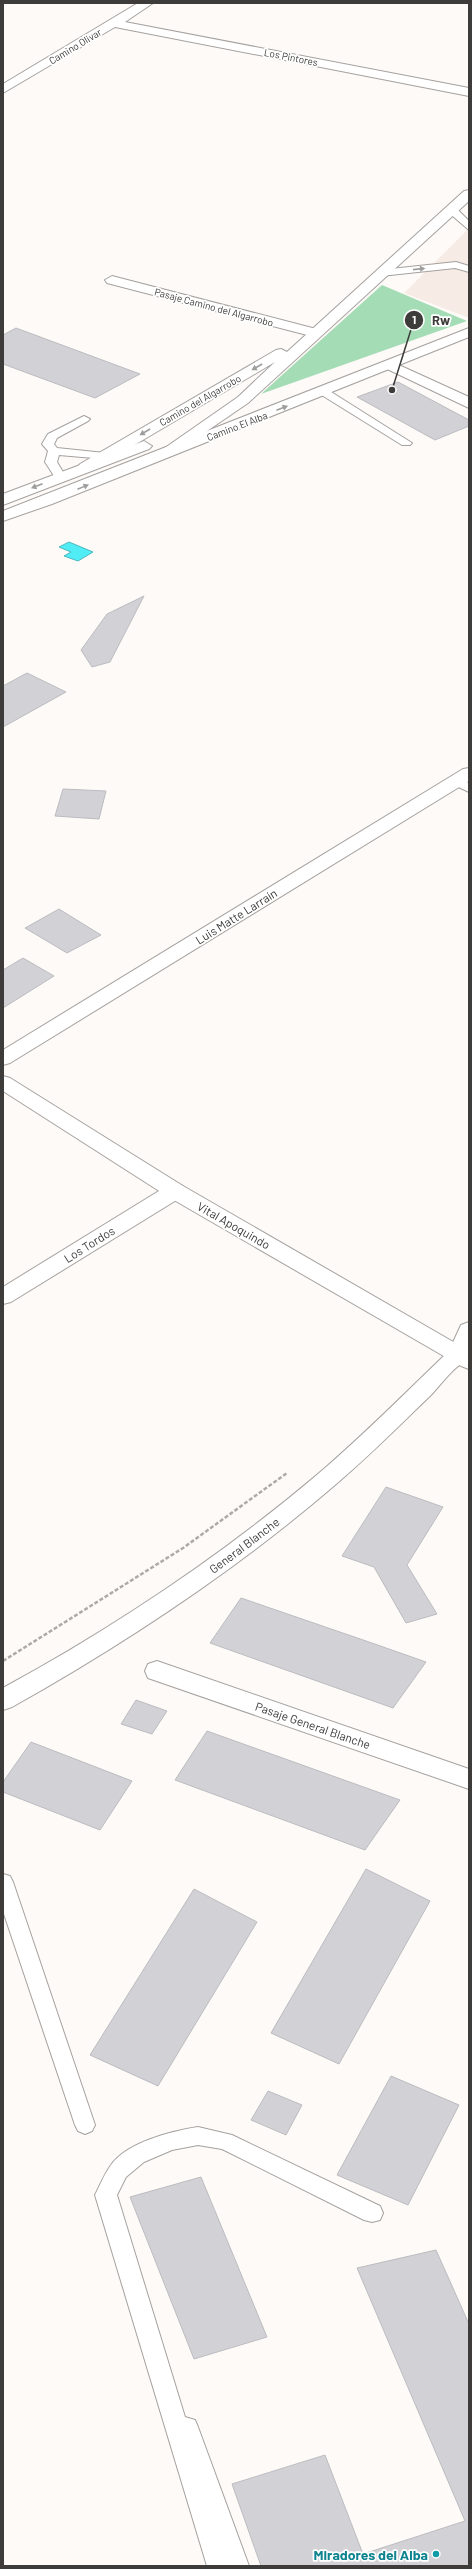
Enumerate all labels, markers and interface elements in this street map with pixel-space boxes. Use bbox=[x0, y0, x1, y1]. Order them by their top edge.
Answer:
street label: Camino Olivar bbox=[47, 25, 104, 66]
street label: Los Pintores bbox=[263, 46, 319, 68]
one-way arrow bbox=[413, 266, 425, 272]
street label: Pasaje Camino del Algarrobo bbox=[153, 285, 275, 329]
callout: Rw bbox=[404, 308, 458, 333]
text: 1 bbox=[412, 312, 416, 326]
text: Rw bbox=[432, 312, 450, 328]
one-way arrow bbox=[251, 363, 263, 370]
street label: Camino del Algarrobo bbox=[157, 372, 243, 428]
one-way arrow bbox=[276, 405, 288, 411]
street label: Camino El Alba bbox=[205, 409, 269, 443]
one-way arrow bbox=[139, 429, 151, 436]
one-way arrow bbox=[77, 483, 89, 489]
one-way arrow bbox=[30, 484, 42, 490]
street label: Luis Matte Larraín bbox=[193, 885, 279, 947]
street label: Vital Apoquindo bbox=[195, 1199, 273, 1251]
street label: Los Tordos bbox=[61, 1223, 117, 1265]
street label: General Blanche bbox=[206, 1514, 282, 1576]
street label: Pasaje General Blanche bbox=[254, 1699, 372, 1751]
place label: Miradores del Alba bbox=[314, 2546, 428, 2563]
marker: Miradores del Alba bbox=[431, 2549, 441, 2559]

